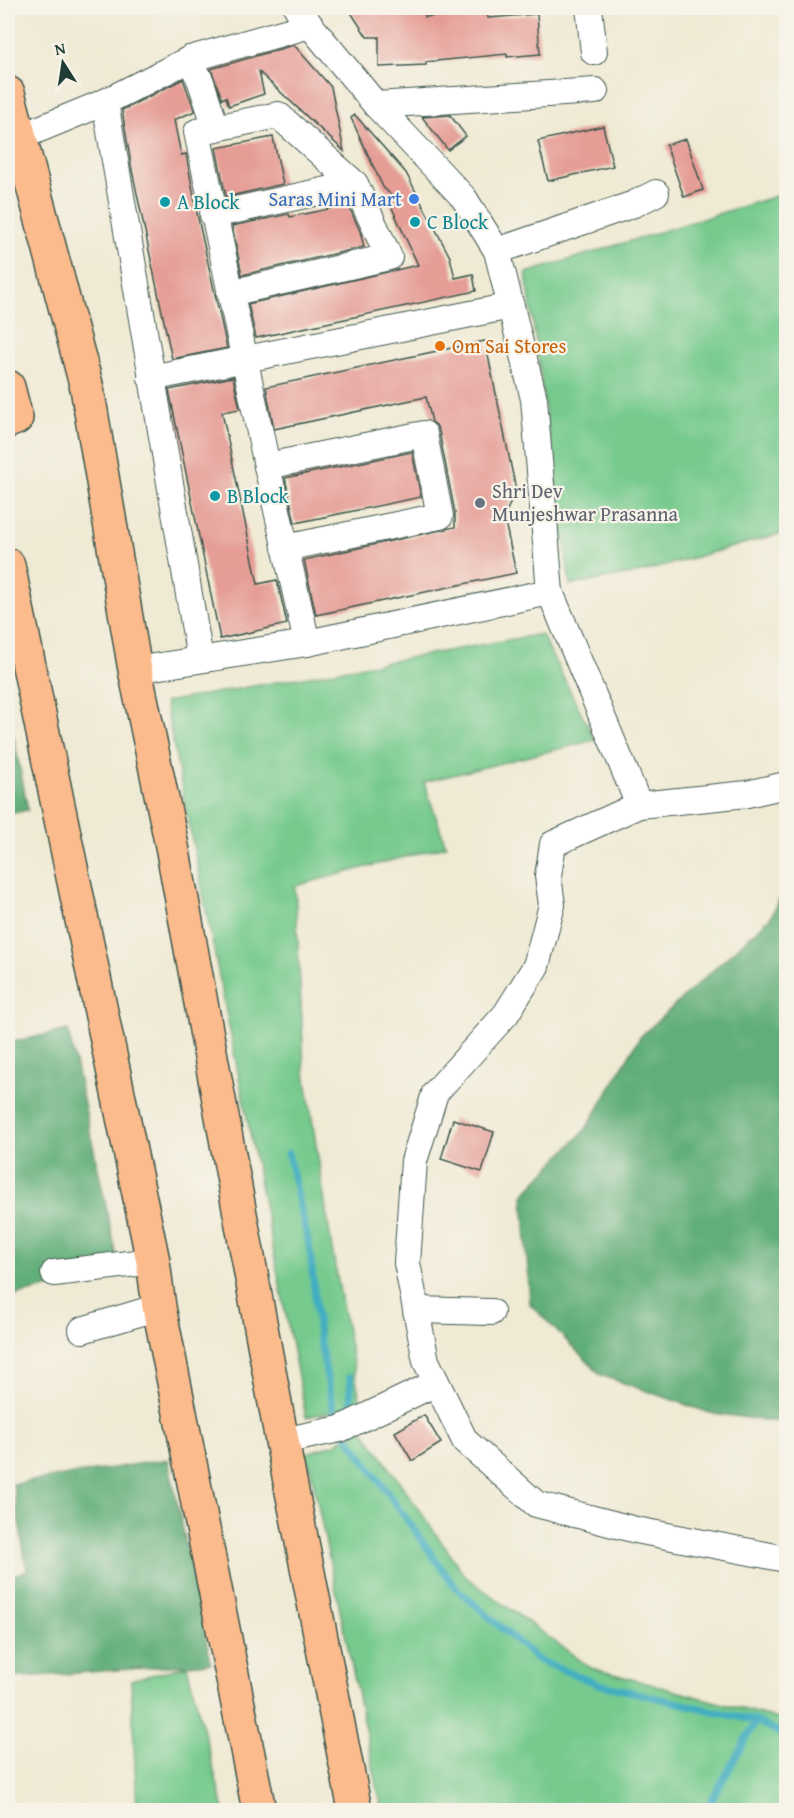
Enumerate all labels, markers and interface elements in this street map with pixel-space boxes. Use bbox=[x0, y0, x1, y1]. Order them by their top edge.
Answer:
north arrow bbox=[33, 33, 93, 93]
text: N bbox=[52, 35, 68, 61]
place label: Saras Mini Mart bbox=[269, 184, 402, 213]
place label: A Block bbox=[177, 187, 240, 216]
marker: Saras Mini Mart bbox=[407, 192, 421, 206]
marker: A Block bbox=[158, 195, 172, 209]
place label: C Block bbox=[427, 207, 489, 236]
marker: C Block bbox=[408, 215, 422, 229]
place label: Om Sai Stores bbox=[452, 331, 566, 360]
marker: Om Sai Stores bbox=[433, 339, 447, 353]
place label: Shri Dev Munjeshwar Prasanna bbox=[492, 476, 678, 528]
place label: B Block bbox=[227, 481, 289, 510]
marker: B Block bbox=[208, 489, 222, 503]
marker: Shri Dev Munjeshwar Prasanna bbox=[473, 496, 487, 510]

